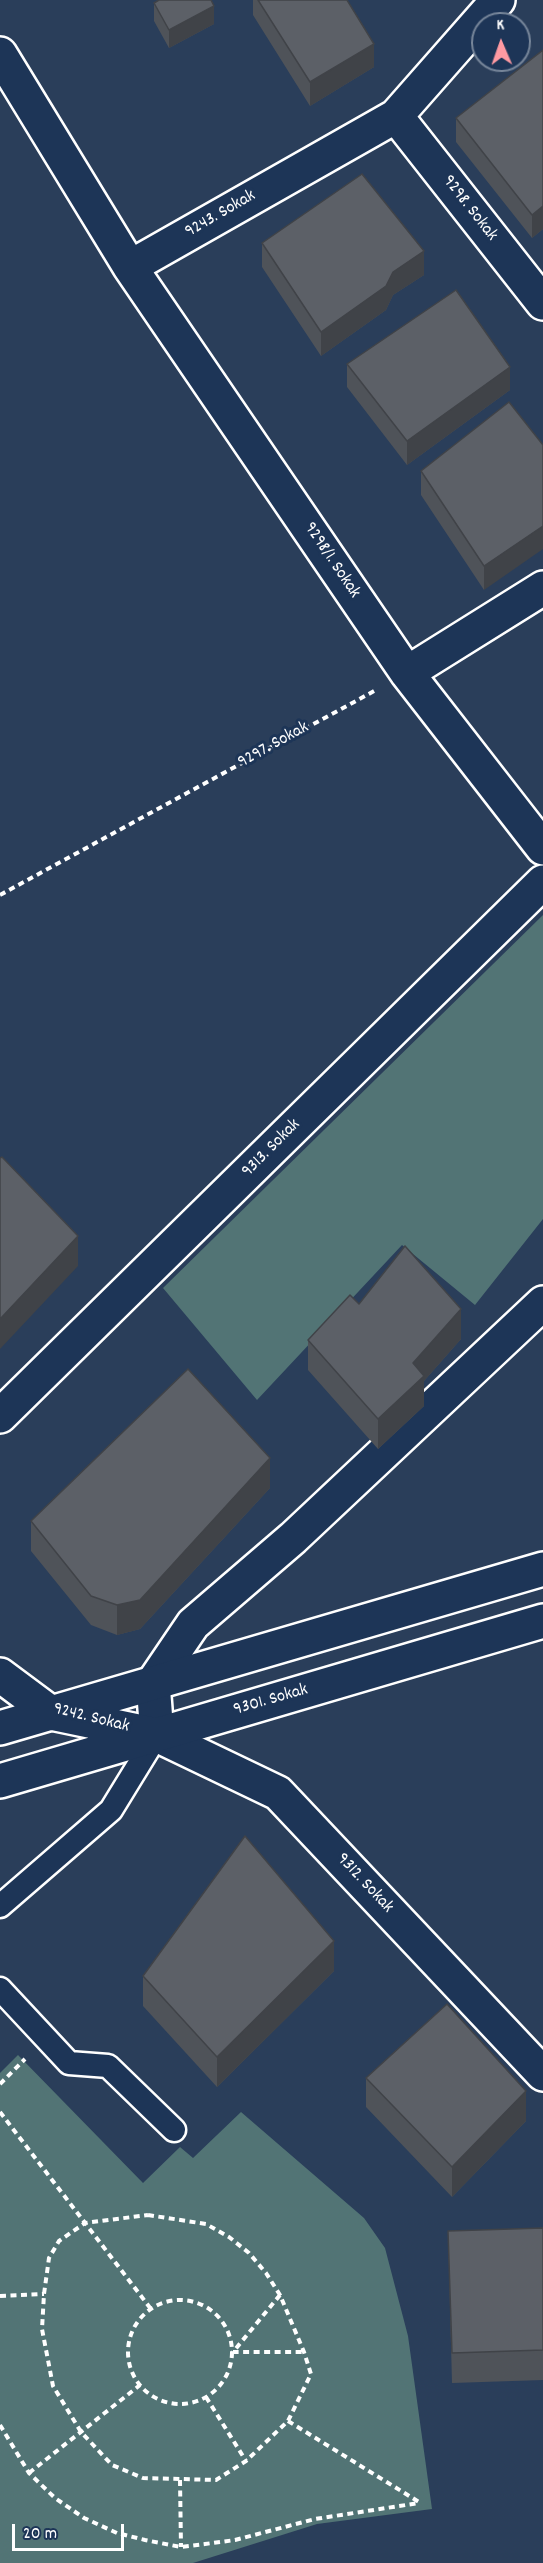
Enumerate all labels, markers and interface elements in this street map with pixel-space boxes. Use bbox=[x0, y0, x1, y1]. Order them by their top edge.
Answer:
north arrow bbox=[471, 12, 531, 72]
text: K bbox=[496, 14, 505, 37]
street label: 9298. Sokak bbox=[437, 172, 501, 246]
street label: 9243. Sokak bbox=[182, 186, 260, 244]
street label: 9298/1. Sokak bbox=[298, 519, 364, 603]
street label: 9297. Sokak bbox=[235, 718, 313, 774]
street label: 9313. Sokak bbox=[238, 1115, 306, 1183]
street label: 9301. Sokak bbox=[231, 1680, 311, 1722]
street label: 9242. Sokak bbox=[51, 1699, 131, 1739]
street label: 9312. Sokak bbox=[331, 1849, 397, 1919]
scale bar bbox=[15, 2512, 128, 2550]
text: 20 m bbox=[23, 2522, 57, 2547]

